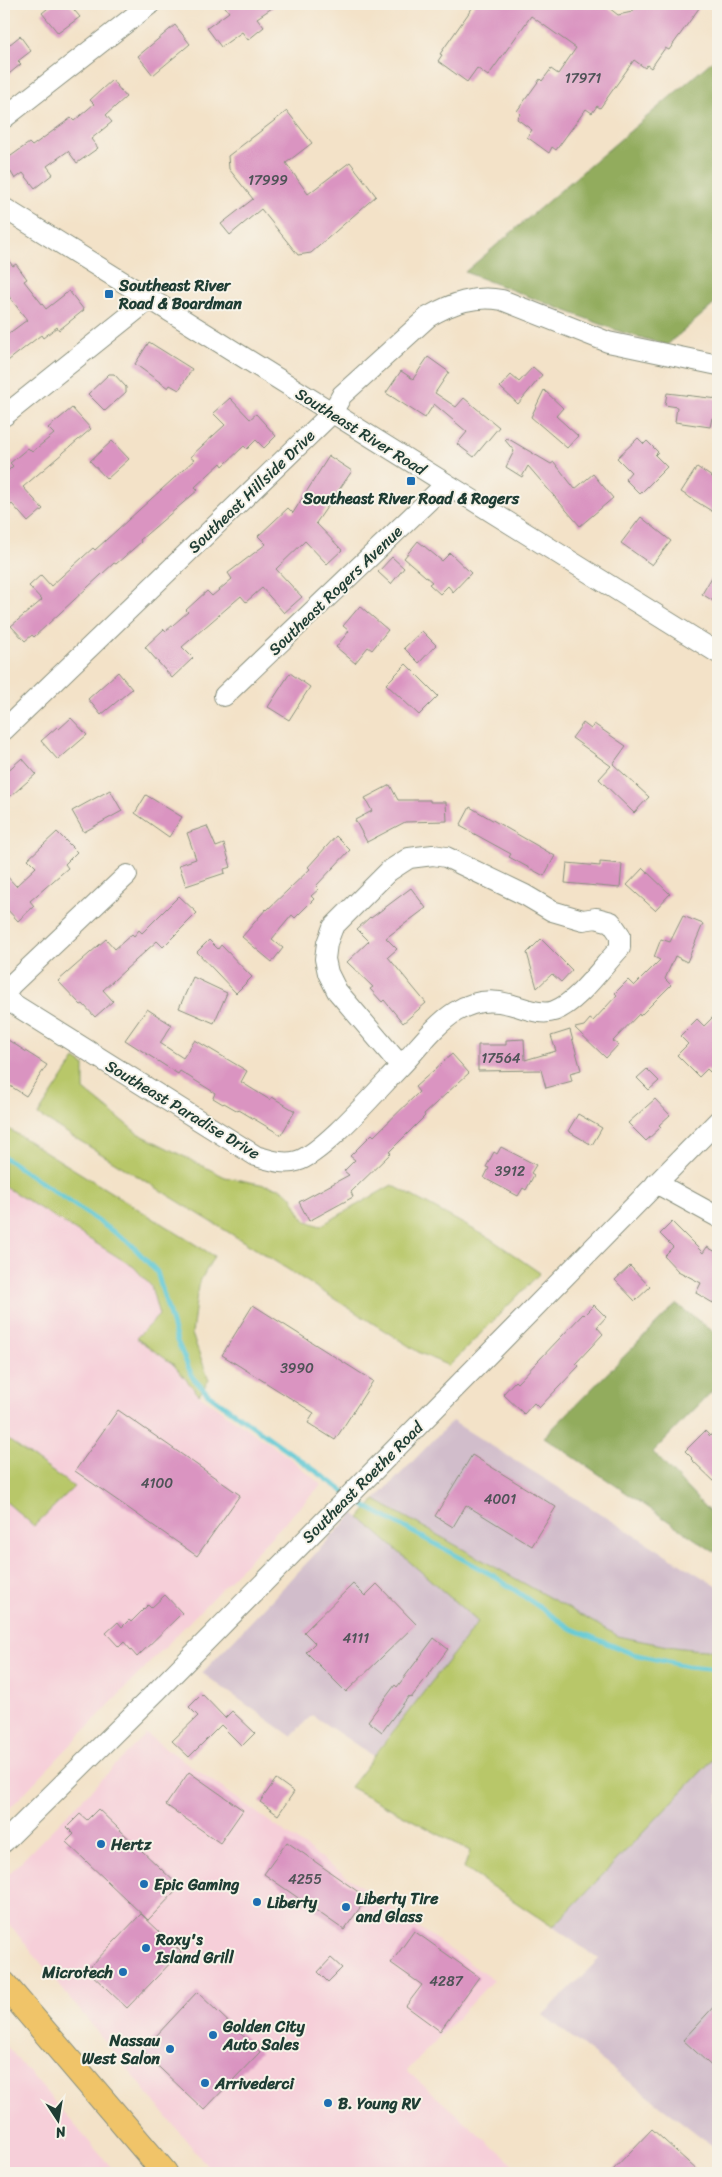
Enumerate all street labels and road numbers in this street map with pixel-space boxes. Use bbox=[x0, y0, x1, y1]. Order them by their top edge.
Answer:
street label: Southeast River Road bbox=[289, 379, 433, 484]
street label: Southeast Hillside Drive bbox=[181, 422, 322, 560]
street label: Southeast Rogers Avenue bbox=[261, 518, 410, 663]
street label: Southeast Paradise Drive bbox=[100, 1051, 266, 1167]
street label: Southeast Roethe Road bbox=[294, 1413, 431, 1550]

